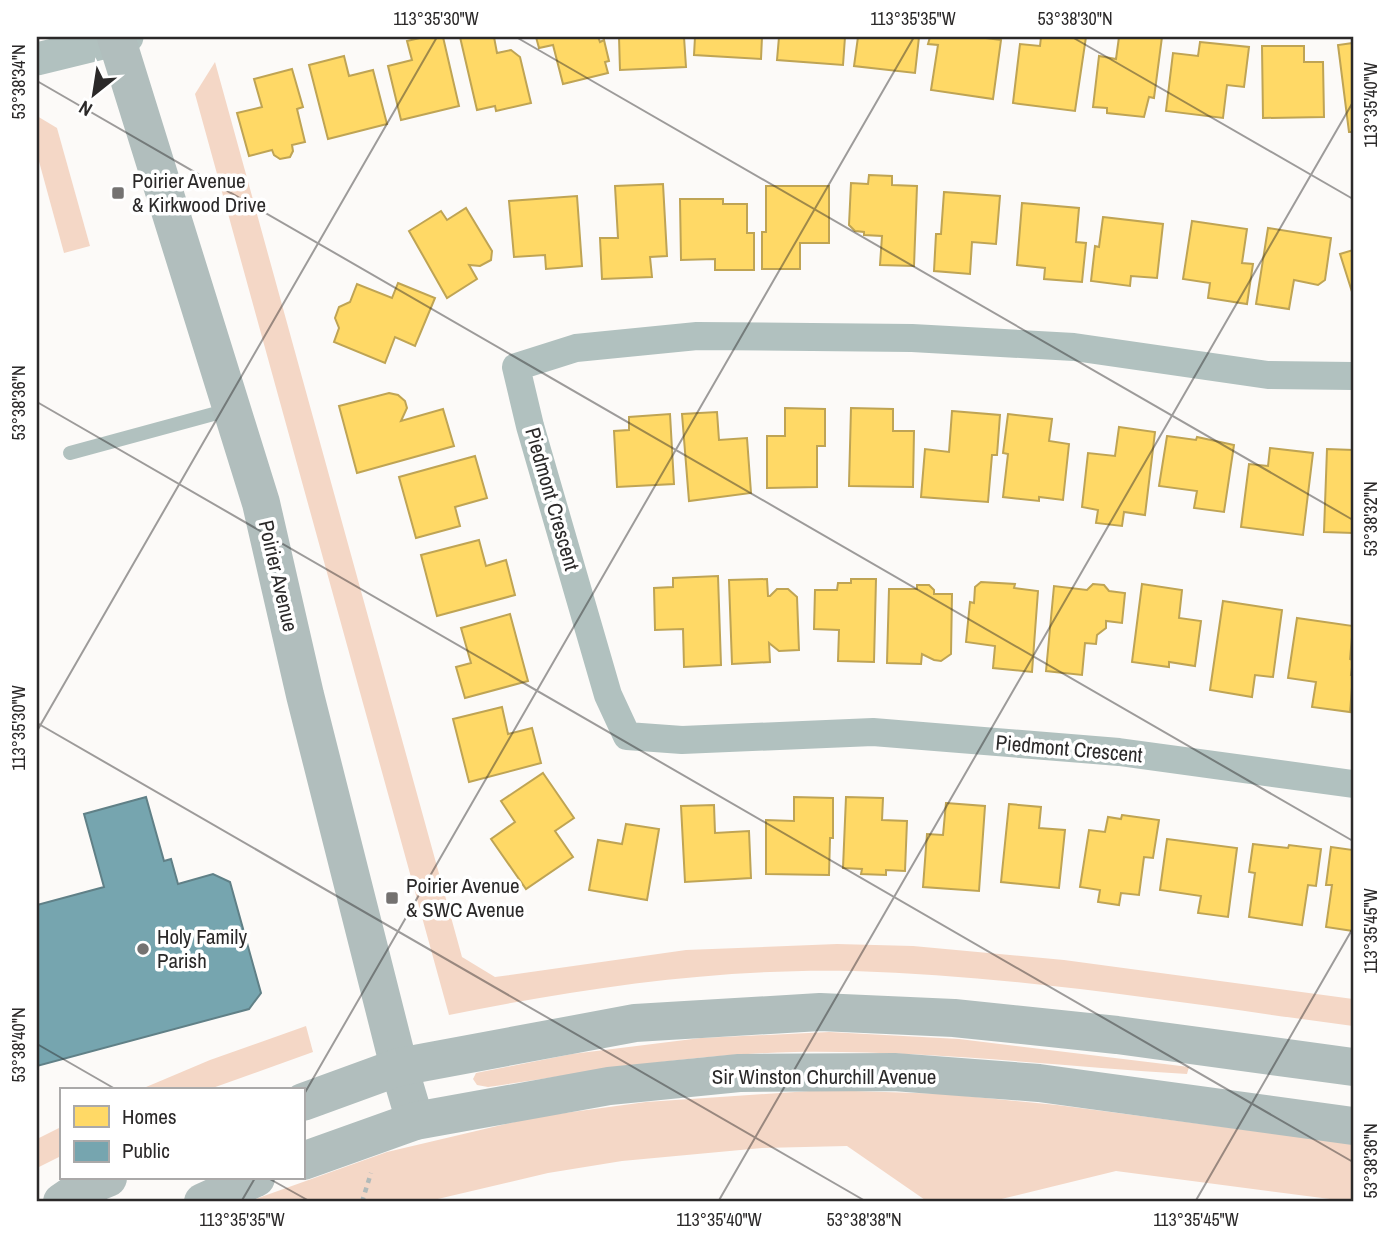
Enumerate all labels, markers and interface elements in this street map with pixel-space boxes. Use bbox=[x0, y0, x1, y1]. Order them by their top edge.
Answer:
text: 113°35'30"W bbox=[393, 6, 479, 31]
text: 113°35'35"W bbox=[870, 6, 956, 31]
text: 53°38'30"N bbox=[1037, 6, 1113, 31]
text: 53°38'34"N bbox=[6, 44, 31, 120]
north arrow bbox=[60, 60, 130, 130]
text: 113°35'40"W bbox=[1358, 62, 1383, 148]
text: N bbox=[74, 95, 97, 123]
place label: Poirier Avenue & Kirkwood Drive bbox=[132, 166, 266, 219]
marker: Poirier Avenue & Kirkwood Drive bbox=[110, 185, 126, 201]
text: 53°38'36"N bbox=[6, 365, 31, 441]
street label: Piedmont Crescent bbox=[518, 424, 587, 574]
text: 53°38'32"N bbox=[1358, 481, 1383, 557]
street label: Poirier Avenue bbox=[252, 517, 305, 635]
text: 113°35'30"W bbox=[6, 685, 31, 771]
street label: Piedmont Crescent bbox=[994, 728, 1144, 769]
place label: Poirier Avenue & SWC Avenue bbox=[406, 871, 524, 924]
text: 113°35'45"W bbox=[1358, 888, 1383, 974]
marker: Poirier Avenue & SWC Avenue bbox=[384, 890, 400, 906]
place label: Holy Family Parish bbox=[157, 922, 247, 975]
marker: Holy Family Parish bbox=[135, 941, 151, 957]
text: 53°38'40"N bbox=[6, 1007, 31, 1083]
street label: Sir Winston Churchill Avenue bbox=[712, 1062, 936, 1091]
legend bbox=[60, 1088, 304, 1180]
text: Homes bbox=[122, 1102, 177, 1131]
text: 53°38'36"N bbox=[1358, 1123, 1383, 1199]
text: Public bbox=[122, 1136, 170, 1165]
text: 113°35'35"W bbox=[199, 1207, 285, 1232]
text: 113°35'40"W bbox=[676, 1207, 762, 1232]
text: 53°38'38"N bbox=[826, 1207, 902, 1232]
text: 113°35'45"W bbox=[1153, 1207, 1239, 1232]

